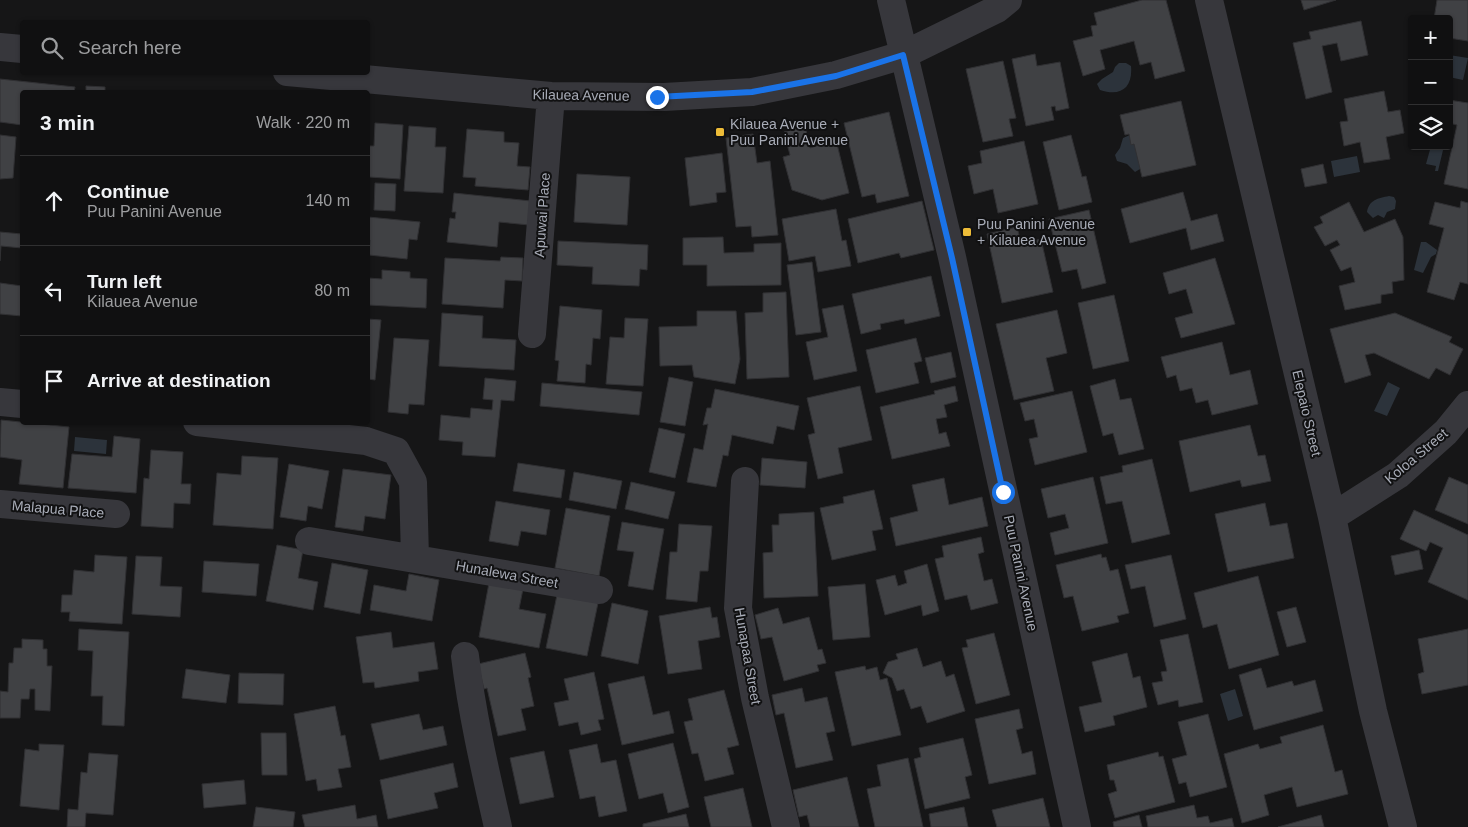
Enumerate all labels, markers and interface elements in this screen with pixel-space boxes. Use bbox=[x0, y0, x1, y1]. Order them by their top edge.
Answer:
map controls bbox=[1408, 15, 1453, 150]
button: + bbox=[1408, 15, 1453, 60]
search box bbox=[20, 20, 370, 75]
icon: search bbox=[38, 34, 66, 62]
text: Search here bbox=[78, 37, 182, 58]
button: − bbox=[1408, 60, 1453, 105]
street label: Kilauea Avenue bbox=[532, 86, 630, 104]
route end bbox=[646, 86, 669, 109]
button: layers bbox=[1408, 105, 1453, 150]
text: 3 min bbox=[40, 111, 95, 134]
text: Walk · 220 m bbox=[256, 114, 350, 131]
place label: Kilauea Avenue + Puu Panini Avenue bbox=[730, 116, 848, 148]
marker: Kilauea Avenue + Puu Panini Avenue bbox=[714, 126, 726, 138]
street label: Apuwai Place bbox=[531, 172, 553, 258]
text: Continue bbox=[87, 181, 169, 202]
icon: ahead bbox=[40, 187, 68, 215]
text: 140 m bbox=[306, 192, 350, 209]
text: Puu Panini Avenue bbox=[87, 203, 222, 220]
place label: Puu Panini Avenue + Kilauea Avenue bbox=[977, 216, 1095, 248]
marker: Puu Panini Avenue + Kilauea Avenue bbox=[961, 226, 973, 238]
text: Turn left bbox=[87, 271, 162, 292]
icon: left bbox=[40, 277, 68, 305]
text: 80 m bbox=[314, 282, 350, 299]
text: Kilauea Avenue bbox=[87, 293, 198, 310]
icon: arrive bbox=[40, 367, 68, 395]
street label: Elepaio Street bbox=[1289, 368, 1325, 458]
text: Arrive at destination bbox=[87, 370, 271, 391]
street label: Koloa Street bbox=[1381, 425, 1451, 487]
route start bbox=[992, 481, 1015, 504]
street label: Malapua Place bbox=[11, 497, 105, 521]
street label: Puu Panini Avenue bbox=[1001, 514, 1041, 633]
street label: Hunalewa Street bbox=[455, 557, 559, 591]
street label: Hunapaa Street bbox=[732, 606, 764, 706]

